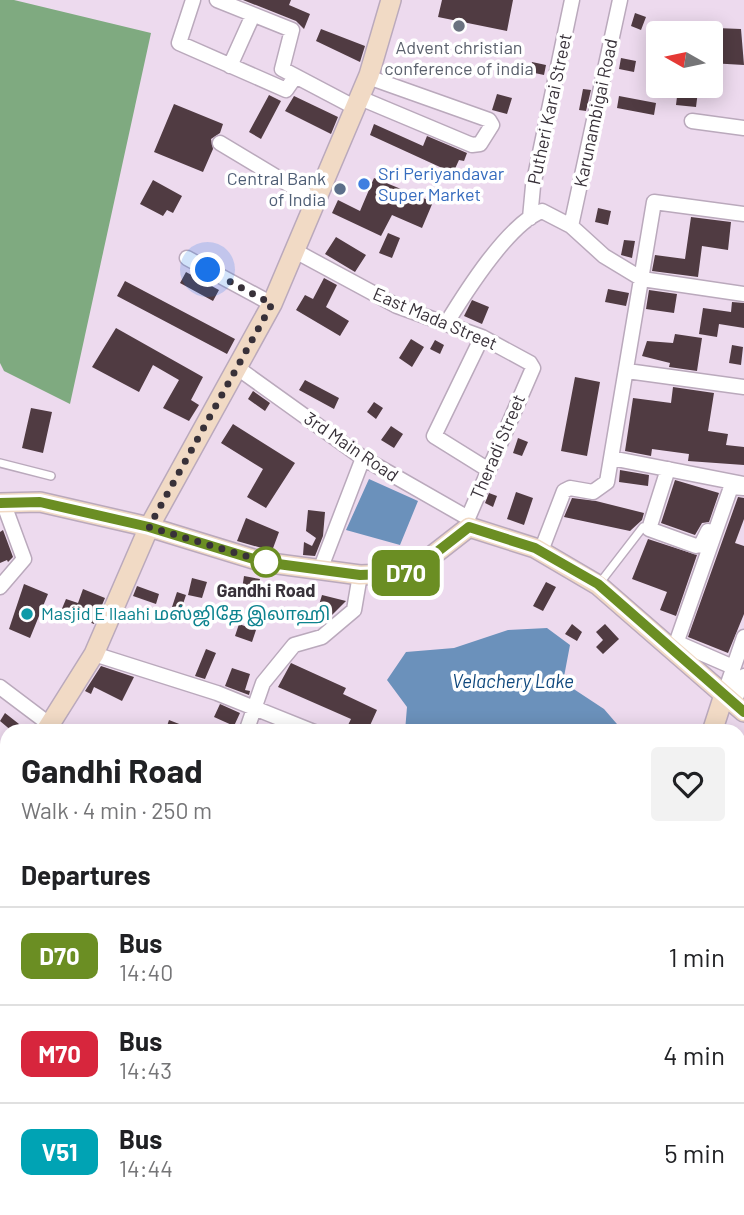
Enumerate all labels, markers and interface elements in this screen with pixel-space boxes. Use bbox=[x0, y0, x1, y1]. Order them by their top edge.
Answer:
marker: Advent christian conference of india bbox=[451, 18, 467, 34]
north arrow bbox=[646, 21, 723, 98]
map controls bbox=[646, 21, 723, 98]
street label: Putheri Karai Street bbox=[522, 31, 576, 186]
place label: Advent christian conference of india bbox=[384, 36, 534, 79]
street label: Karunambigai Road bbox=[569, 36, 622, 189]
place label: Sri Periyandavar Super Market bbox=[378, 162, 505, 205]
place label: Central Bank of India bbox=[227, 167, 326, 210]
marker: Sri Periyandavar Super Market bbox=[356, 176, 372, 192]
marker: Central Bank of India bbox=[332, 181, 348, 197]
your location bbox=[190, 252, 225, 287]
street label: East Mada Street bbox=[370, 282, 501, 354]
street label: Theradi Street bbox=[465, 391, 529, 503]
street label: 3rd Main Road bbox=[300, 407, 403, 486]
marker: Gandhi Road bbox=[251, 547, 281, 577]
line badge: D70 bbox=[366, 550, 446, 596]
text: D70 bbox=[386, 558, 426, 587]
place label: Gandhi Road bbox=[216, 579, 316, 601]
place label: Masjid E Ilaahi மஸ்ஜிதே இலாஹி bbox=[41, 602, 330, 627]
marker: Masjid E Ilaahi மஸ்ஜிதே இலாஹி bbox=[19, 606, 35, 622]
water label: Velachery Lake bbox=[452, 669, 574, 692]
button: heart bbox=[651, 747, 725, 821]
text: Gandhi Road bbox=[21, 750, 203, 790]
text: Walk · 4 min · 250 m bbox=[21, 796, 212, 824]
text: Departures bbox=[21, 859, 151, 890]
text: Bus bbox=[119, 927, 162, 958]
text: D70 bbox=[39, 941, 80, 970]
text: 1 min bbox=[669, 941, 725, 972]
text: 14:40 bbox=[119, 958, 173, 986]
text: Bus bbox=[119, 1025, 162, 1056]
text: M70 bbox=[38, 1039, 81, 1068]
text: 4 min bbox=[663, 1039, 725, 1070]
text: 14:43 bbox=[119, 1056, 172, 1084]
text: Bus bbox=[119, 1123, 162, 1154]
text: V51 bbox=[41, 1137, 78, 1166]
text: 5 min bbox=[664, 1137, 725, 1168]
text: 14:44 bbox=[119, 1154, 173, 1182]

